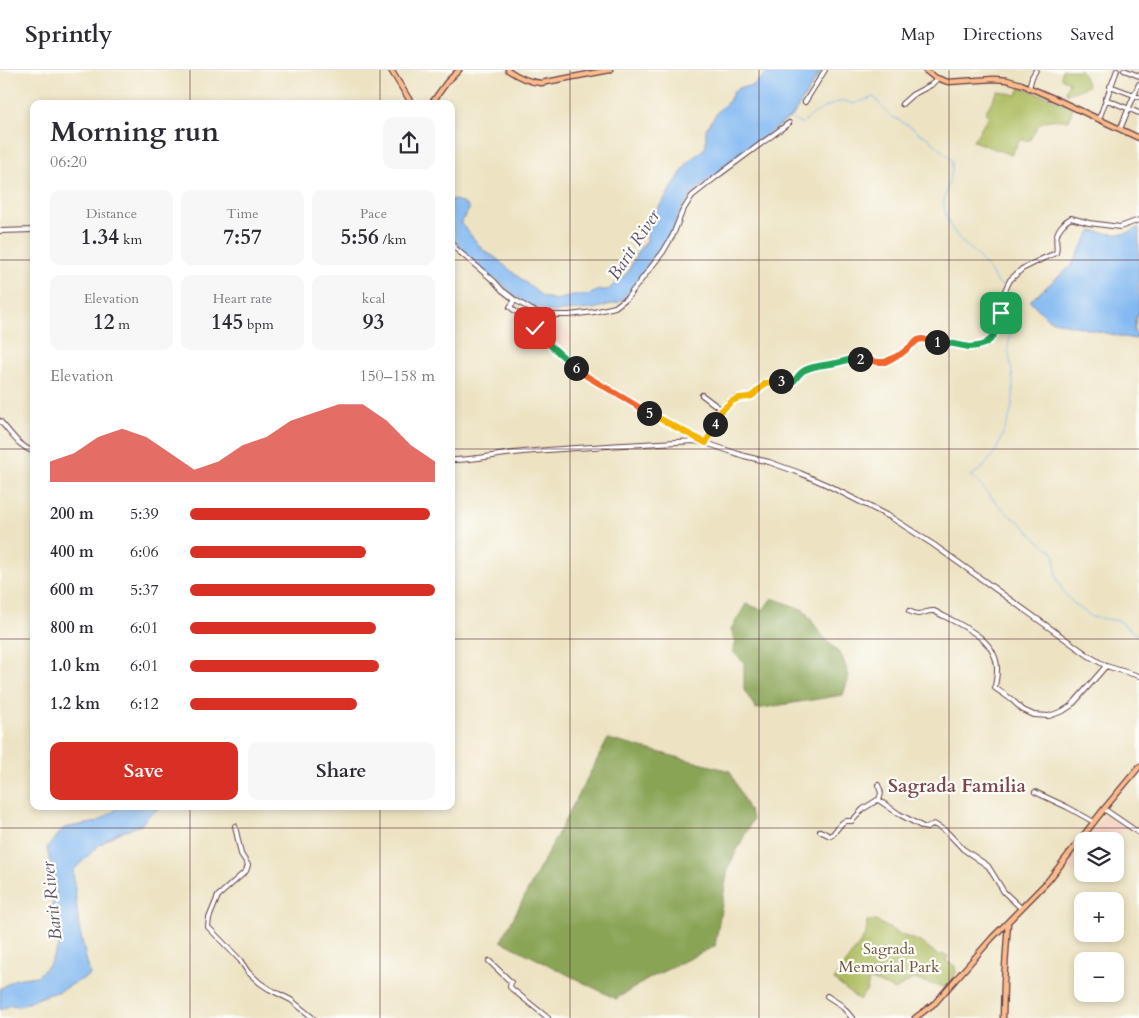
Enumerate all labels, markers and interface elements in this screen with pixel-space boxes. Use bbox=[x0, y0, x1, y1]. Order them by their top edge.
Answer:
text: Sprintly bbox=[25, 18, 112, 51]
text: Map bbox=[901, 22, 935, 47]
text: Directions bbox=[963, 22, 1042, 47]
text: Saved bbox=[1070, 22, 1114, 47]
text: Morning run bbox=[50, 113, 219, 151]
button: share bbox=[383, 117, 435, 169]
text: 06:20 bbox=[50, 151, 87, 173]
text: Distance bbox=[86, 204, 137, 223]
text: Time bbox=[226, 204, 259, 223]
text: Pace bbox=[360, 204, 387, 223]
water label: Barit River bbox=[602, 204, 667, 285]
text: 1.34 bbox=[81, 223, 119, 252]
text: 7:57 bbox=[223, 223, 262, 252]
text: 5:56 bbox=[340, 223, 379, 252]
text: km bbox=[119, 230, 142, 249]
text: /km bbox=[379, 230, 407, 249]
text: Elevation bbox=[84, 289, 139, 308]
text: Heart rate bbox=[213, 289, 272, 308]
text: kcal bbox=[362, 289, 385, 308]
pin bbox=[980, 292, 1022, 334]
icon: arrive bbox=[987, 299, 1015, 327]
pin bbox=[514, 307, 556, 349]
text: 12 bbox=[93, 308, 114, 337]
text: 145 bbox=[211, 308, 243, 337]
text: 93 bbox=[363, 308, 384, 337]
icon: check bbox=[521, 314, 549, 342]
text: m bbox=[114, 315, 130, 334]
text: bpm bbox=[243, 315, 274, 334]
pin: 1 bbox=[924, 330, 950, 354]
text: 1 bbox=[934, 333, 941, 352]
pin: 2 bbox=[848, 346, 872, 372]
text: 2 bbox=[857, 350, 864, 369]
pin: 6 bbox=[564, 356, 588, 380]
text: 6 bbox=[573, 359, 580, 378]
text: Elevation bbox=[50, 365, 114, 387]
text: 150–158 m bbox=[359, 365, 435, 387]
pin: 3 bbox=[768, 368, 794, 394]
text: 3 bbox=[778, 372, 785, 391]
pin: 5 bbox=[636, 400, 662, 426]
text: 5 bbox=[646, 404, 653, 423]
pin: 4 bbox=[702, 412, 728, 436]
text: 4 bbox=[712, 415, 719, 434]
text: 200 m bbox=[50, 503, 94, 525]
text: 5:39 bbox=[130, 503, 159, 525]
text: 400 m bbox=[50, 541, 94, 563]
text: 6:06 bbox=[130, 541, 159, 563]
text: 600 m bbox=[50, 579, 94, 601]
text: 5:37 bbox=[130, 579, 159, 601]
text: 800 m bbox=[50, 617, 94, 639]
text: 6:01 bbox=[130, 617, 159, 639]
text: 1.0 km bbox=[50, 655, 100, 677]
text: 6:01 bbox=[130, 655, 159, 677]
text: 1.2 km bbox=[50, 693, 100, 715]
text: 6:12 bbox=[130, 693, 159, 715]
button: Save bbox=[50, 742, 238, 800]
button: Share bbox=[248, 742, 435, 800]
district label: Sagrada Familia bbox=[888, 773, 1027, 799]
map controls bbox=[1074, 832, 1124, 1002]
button: layers bbox=[1074, 832, 1124, 882]
water label: Barit River bbox=[35, 859, 69, 942]
button: + bbox=[1074, 892, 1124, 942]
park label: Sagrada Memorial Park bbox=[839, 938, 940, 978]
button: − bbox=[1074, 952, 1124, 1002]

